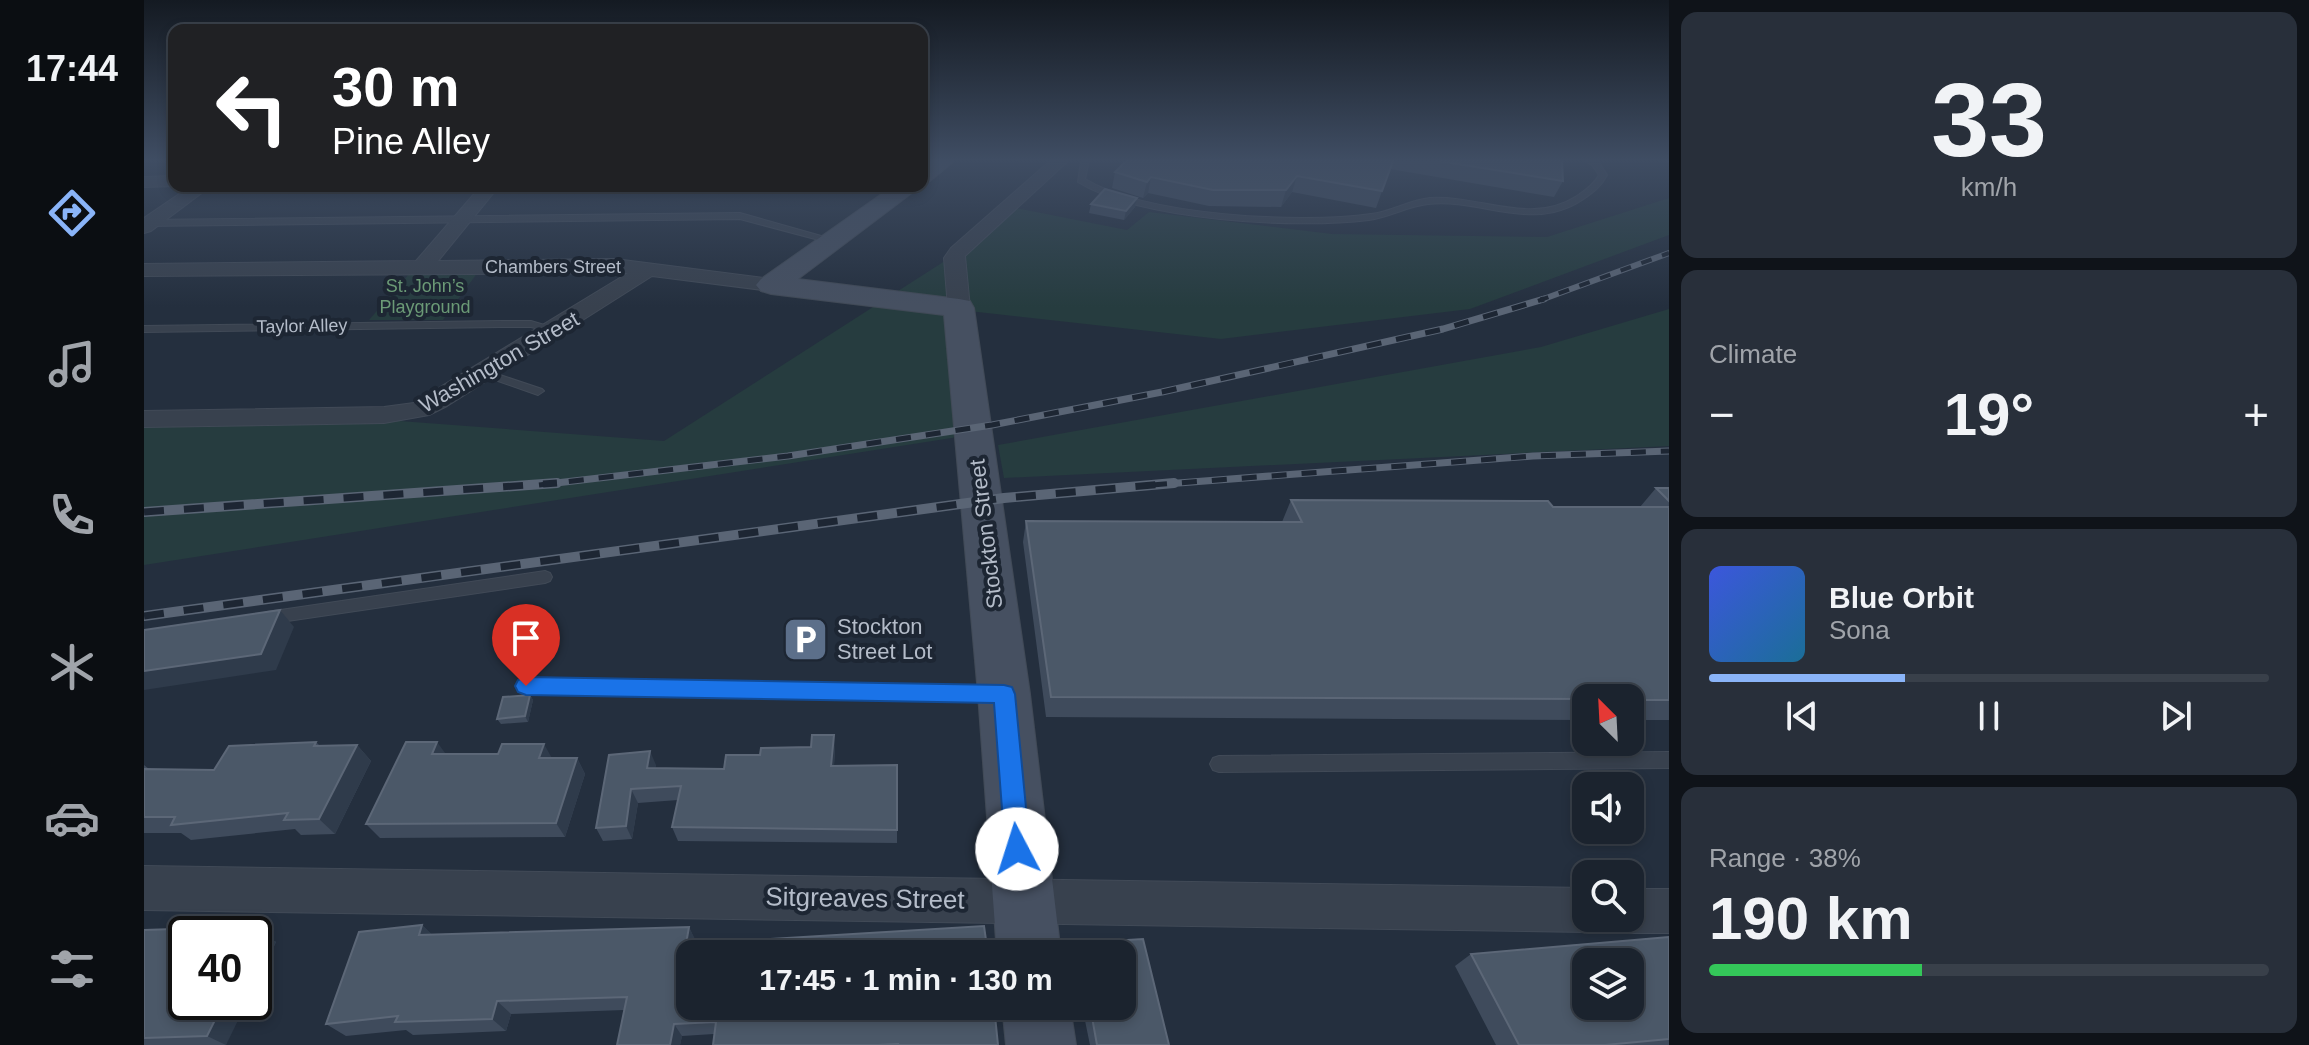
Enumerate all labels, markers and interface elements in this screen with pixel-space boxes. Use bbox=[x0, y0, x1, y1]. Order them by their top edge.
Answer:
text: 17:44 bbox=[26, 48, 118, 89]
text: 30 m bbox=[332, 55, 460, 118]
icon: left bbox=[200, 56, 304, 160]
text: 33 bbox=[1931, 62, 2047, 178]
text: Pine Alley bbox=[332, 121, 490, 162]
text: km/h bbox=[1961, 172, 2017, 202]
icon: directions bbox=[44, 185, 100, 241]
street label: Chambers Street bbox=[485, 257, 621, 277]
park label: St. John’s Playground bbox=[379, 276, 471, 317]
street label: Washington Street bbox=[415, 306, 583, 418]
street label: Taylor Alley bbox=[256, 315, 348, 337]
icon: music bbox=[44, 336, 100, 392]
text: Climate bbox=[1709, 339, 1797, 369]
text: 19° bbox=[1944, 381, 2034, 448]
text: − bbox=[1709, 390, 1735, 439]
text: + bbox=[2243, 390, 2269, 439]
street label: Stockton Street bbox=[964, 458, 1008, 610]
icon: phone bbox=[44, 487, 100, 543]
text: Blue Orbit bbox=[1829, 581, 1974, 614]
pin bbox=[492, 604, 560, 686]
place label: Stockton Street Lot bbox=[837, 614, 932, 664]
parking icon: Stockton Street Lot bbox=[782, 615, 830, 663]
text: Sona bbox=[1829, 615, 1890, 645]
icon: arrive bbox=[504, 616, 548, 660]
icon: climate bbox=[44, 639, 100, 695]
north arrow bbox=[1572, 684, 1644, 756]
map controls bbox=[1572, 684, 1644, 1020]
icon: previous bbox=[1780, 694, 1824, 738]
icon: pause bbox=[1967, 694, 2011, 738]
icon: next bbox=[2154, 694, 2198, 738]
button: sound bbox=[1572, 772, 1644, 844]
icon: car bbox=[44, 790, 100, 846]
position arrow bbox=[975, 807, 1059, 891]
text: Range · 38% bbox=[1709, 843, 1861, 873]
button: search bbox=[1572, 860, 1644, 932]
street label: Sitgreaves Street bbox=[765, 881, 966, 915]
text: 190 km bbox=[1709, 885, 1913, 952]
speed limit sign: 40 bbox=[168, 916, 272, 1020]
icon: filters bbox=[44, 941, 100, 997]
button: layers bbox=[1572, 948, 1644, 1020]
text: 17:45 · 1 min · 130 m bbox=[759, 963, 1053, 996]

